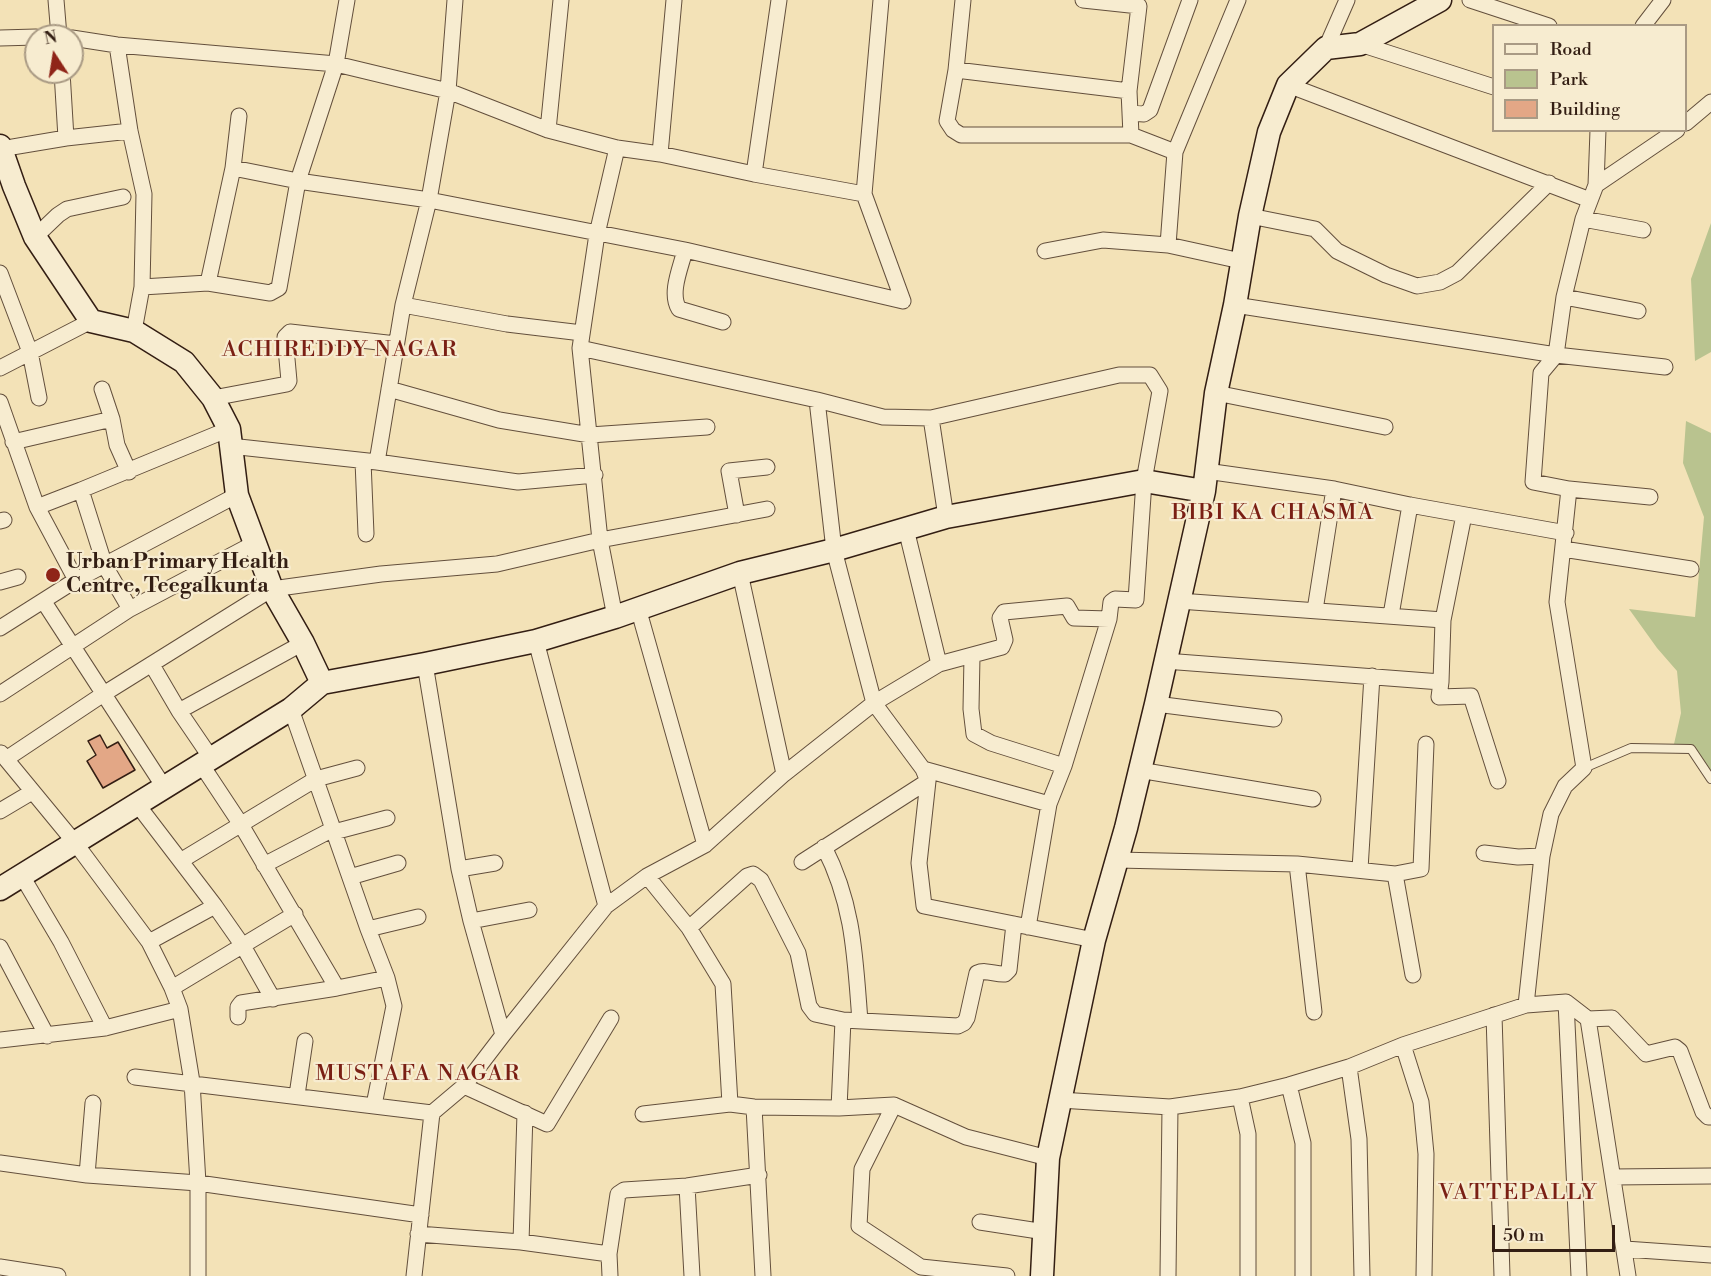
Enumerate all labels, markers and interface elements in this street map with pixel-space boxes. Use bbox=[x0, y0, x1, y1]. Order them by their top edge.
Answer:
north arrow bbox=[24, 24, 84, 84]
legend bbox=[1492, 24, 1687, 132]
text: N bbox=[42, 27, 59, 49]
text: Road bbox=[1550, 38, 1592, 61]
text: Park bbox=[1550, 68, 1587, 91]
text: Building bbox=[1550, 98, 1620, 121]
district label: ACHIREDDY NAGAR bbox=[222, 338, 458, 364]
district label: BIBI KA CHASMA bbox=[1171, 501, 1375, 527]
place label: Urban Primary Health Centre, Teegalkunta bbox=[66, 550, 289, 600]
marker: Urban Primary Health Centre, Teegalkunta bbox=[44, 566, 62, 584]
district label: MUSTAFA NAGAR bbox=[315, 1062, 521, 1088]
district label: VATTEPALLY bbox=[1438, 1181, 1598, 1207]
scale bar bbox=[1495, 1213, 1618, 1251]
text: 50 m bbox=[1503, 1224, 1544, 1247]

